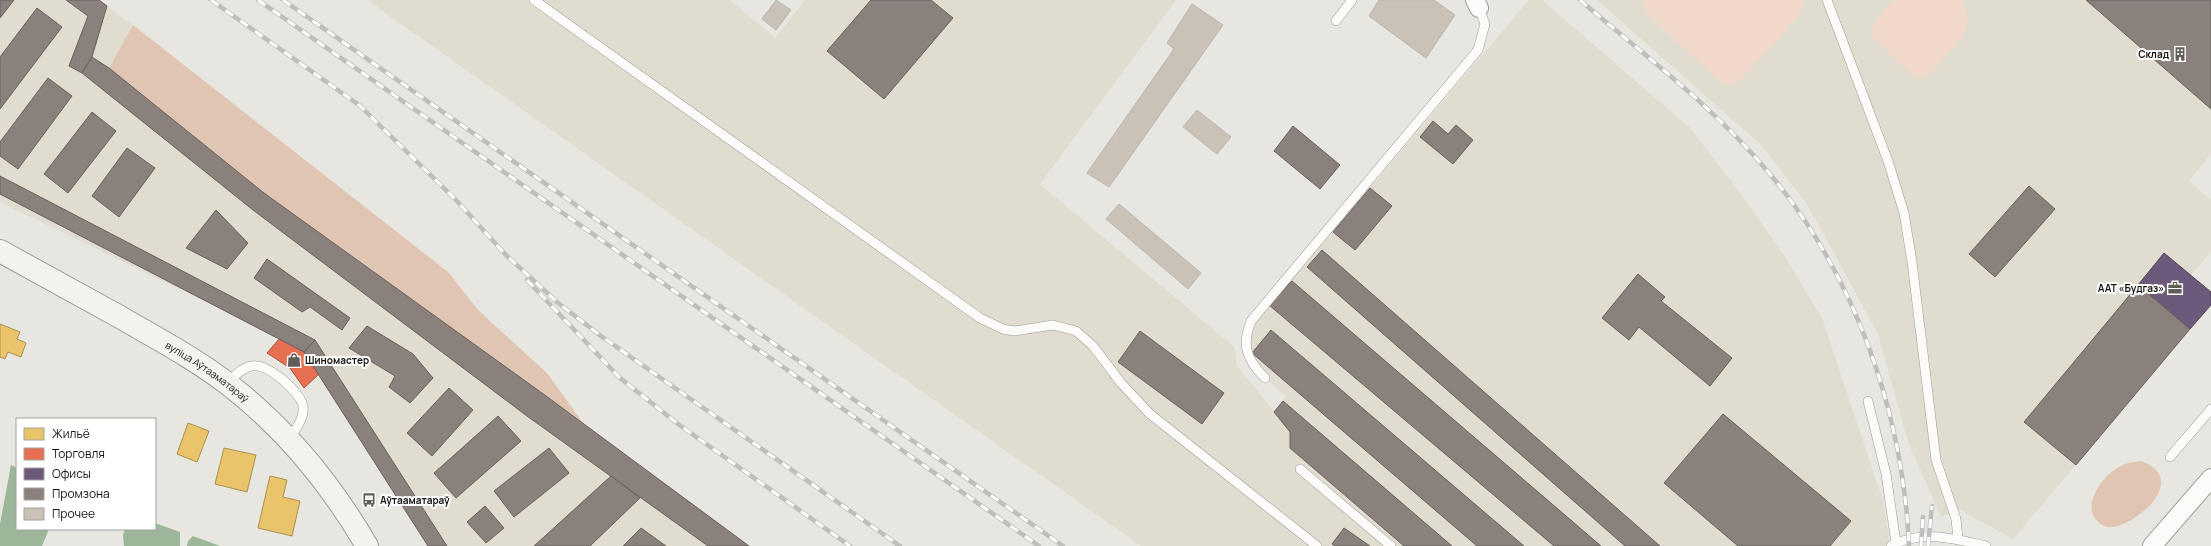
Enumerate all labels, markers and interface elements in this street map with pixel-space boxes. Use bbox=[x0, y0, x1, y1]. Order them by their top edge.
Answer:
building icon: Склад bbox=[2172, 46, 2188, 62]
place label: Склад bbox=[2138, 47, 2170, 61]
office icon: ААТ «Будгаз» bbox=[2167, 280, 2183, 296]
place label: ААТ «Будгаз» bbox=[2098, 281, 2164, 295]
street label: вуліца Аўтааматараў bbox=[163, 338, 253, 406]
shop icon: Шиномастер bbox=[286, 352, 302, 368]
place label: Шиномастер bbox=[305, 353, 369, 367]
legend bbox=[16, 418, 156, 530]
text: Жильё bbox=[52, 425, 90, 442]
text: Торговля bbox=[52, 445, 105, 462]
text: Офисы bbox=[52, 465, 91, 482]
text: Промзона bbox=[52, 485, 110, 502]
bus stop icon: Аўтааматараў bbox=[361, 492, 377, 508]
place label: Аўтааматараў bbox=[380, 493, 450, 507]
text: Прочее bbox=[52, 505, 95, 522]

